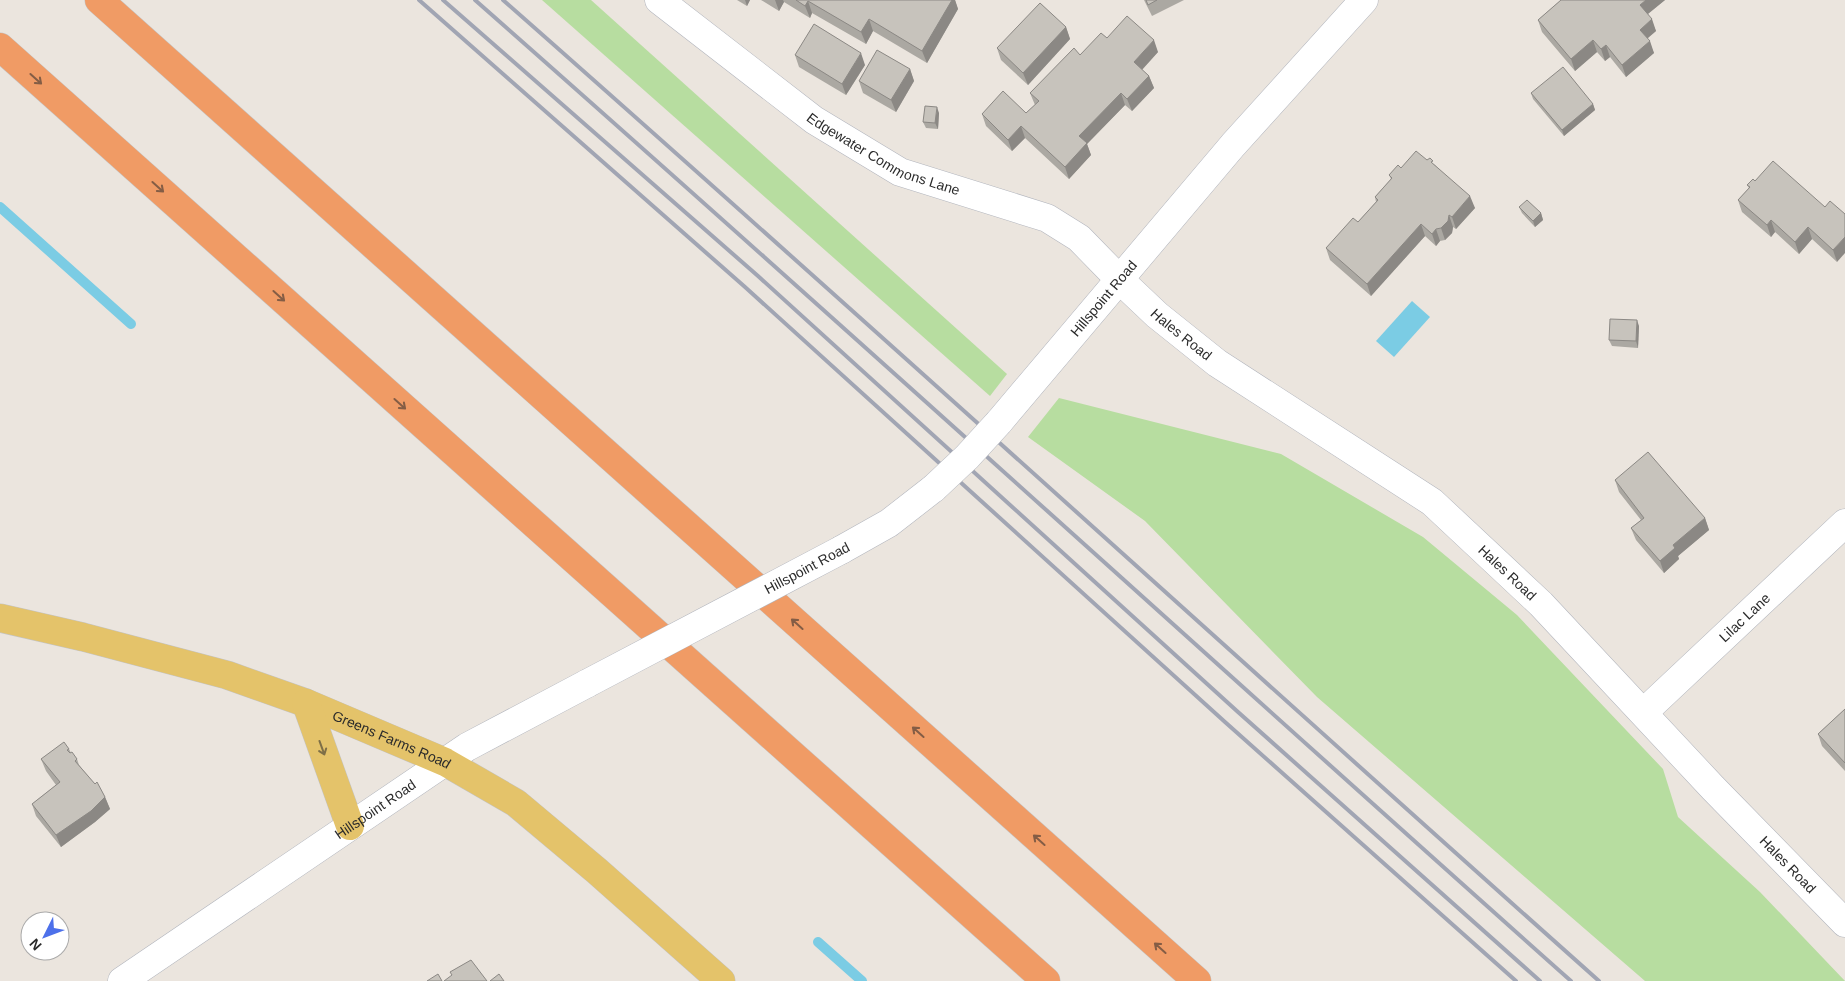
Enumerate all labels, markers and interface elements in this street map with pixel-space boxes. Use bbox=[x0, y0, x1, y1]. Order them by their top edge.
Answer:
one-way arrow bbox=[30, 73, 43, 85]
street label: Edgewater Commons Lane bbox=[804, 109, 962, 198]
one-way arrow bbox=[151, 182, 164, 193]
street label: Hillspoint Road bbox=[1067, 257, 1140, 339]
one-way arrow bbox=[272, 290, 285, 301]
street label: Hales Road bbox=[1147, 305, 1215, 364]
one-way arrow bbox=[393, 398, 406, 410]
street label: Hillspoint Road bbox=[762, 539, 852, 597]
street label: Hales Road bbox=[1475, 542, 1540, 603]
street label: Lilac Lane bbox=[1716, 590, 1773, 645]
one-way arrow bbox=[790, 618, 803, 629]
street label: Greens Farms Road bbox=[330, 707, 454, 772]
one-way arrow bbox=[912, 726, 925, 738]
one-way arrow bbox=[318, 740, 327, 756]
street label: Hillspoint Road bbox=[332, 776, 419, 842]
street label: Hales Road bbox=[1757, 833, 1819, 896]
one-way arrow bbox=[1033, 834, 1046, 846]
north arrow bbox=[20, 911, 70, 961]
text: N bbox=[26, 936, 45, 954]
one-way arrow bbox=[1154, 943, 1167, 954]

